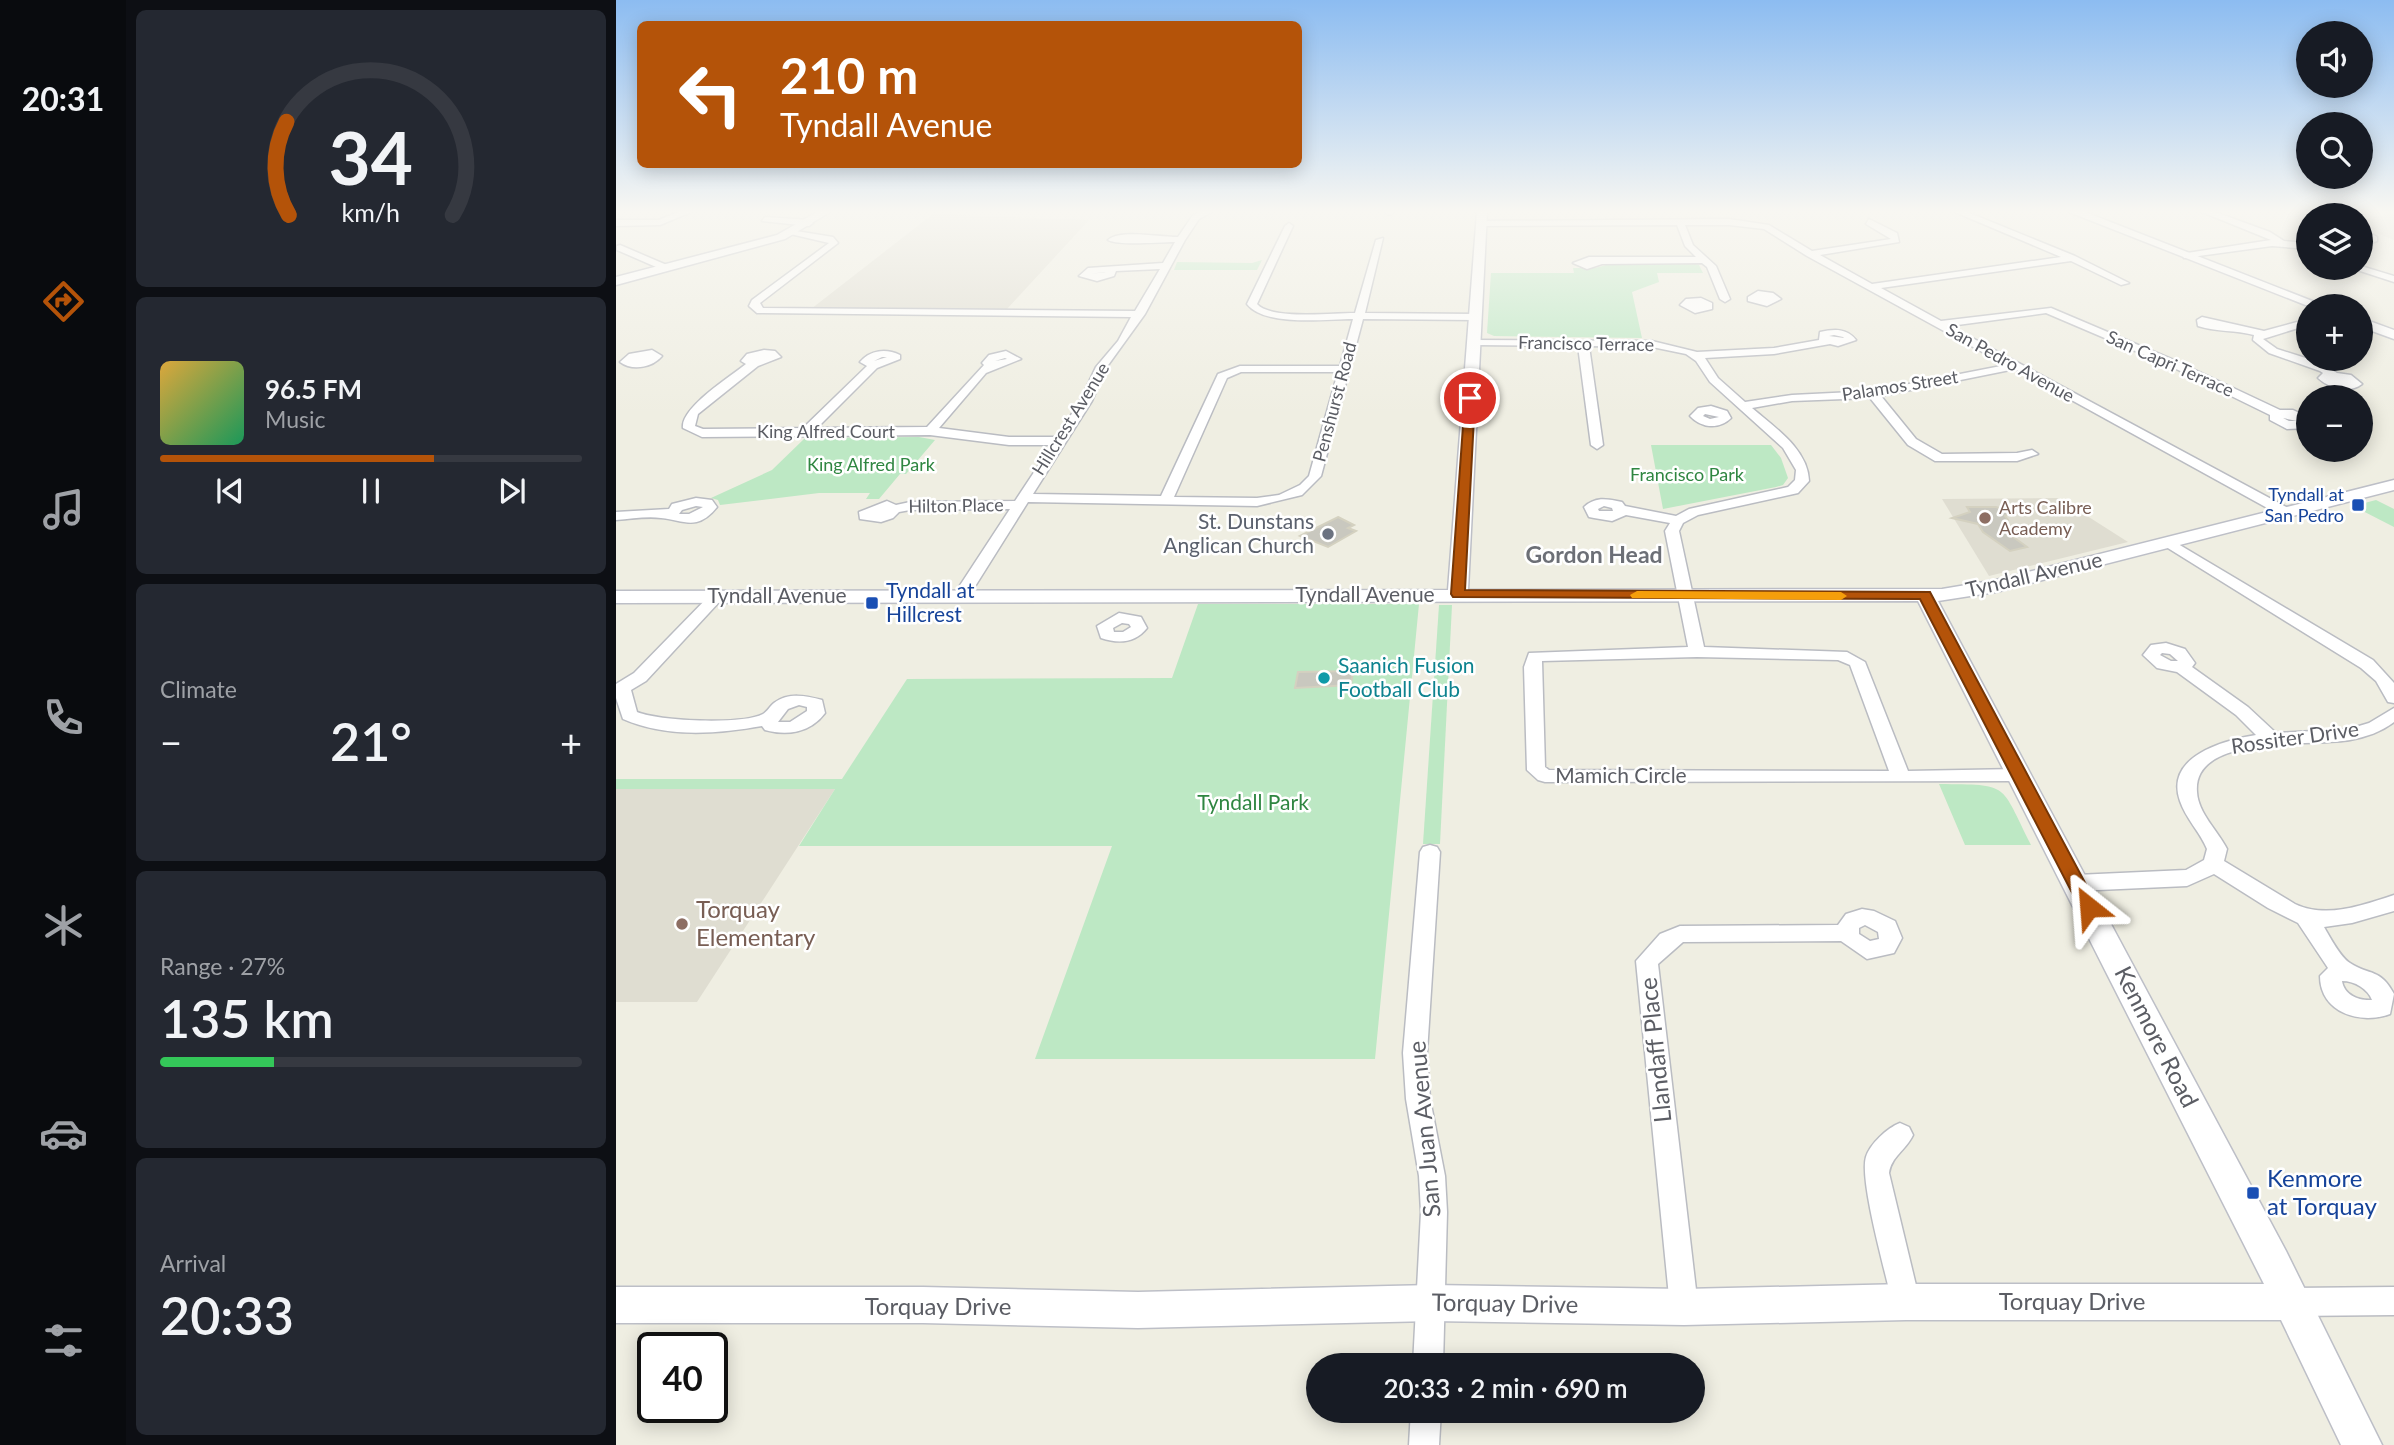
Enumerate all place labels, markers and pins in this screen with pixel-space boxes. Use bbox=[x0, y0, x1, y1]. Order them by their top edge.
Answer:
pin bbox=[1440, 368, 1500, 428]
place label: Tyndall at San Pedro bbox=[2264, 483, 2345, 526]
place label: Arts Calibre Academy bbox=[1999, 496, 2092, 539]
marker: Tyndall at San Pedro bbox=[2350, 497, 2366, 513]
place label: St. Dunstans Anglican Church bbox=[1163, 508, 1314, 557]
marker: Arts Calibre Academy bbox=[1977, 510, 1993, 526]
marker: St. Dunstans Anglican Church bbox=[1320, 526, 1336, 542]
place label: Tyndall at Hillcrest bbox=[886, 577, 975, 626]
marker: Tyndall at Hillcrest bbox=[864, 595, 880, 611]
place label: Saanich Fusion Football Club bbox=[1338, 652, 1475, 701]
marker: Saanich Fusion Football Club bbox=[1316, 670, 1332, 686]
place label: Torquay Elementary bbox=[696, 894, 816, 951]
marker: Torquay Elementary bbox=[674, 916, 690, 932]
place label: Kenmore at Torquay bbox=[2267, 1163, 2377, 1220]
marker: Kenmore at Torquay bbox=[2245, 1185, 2261, 1201]

